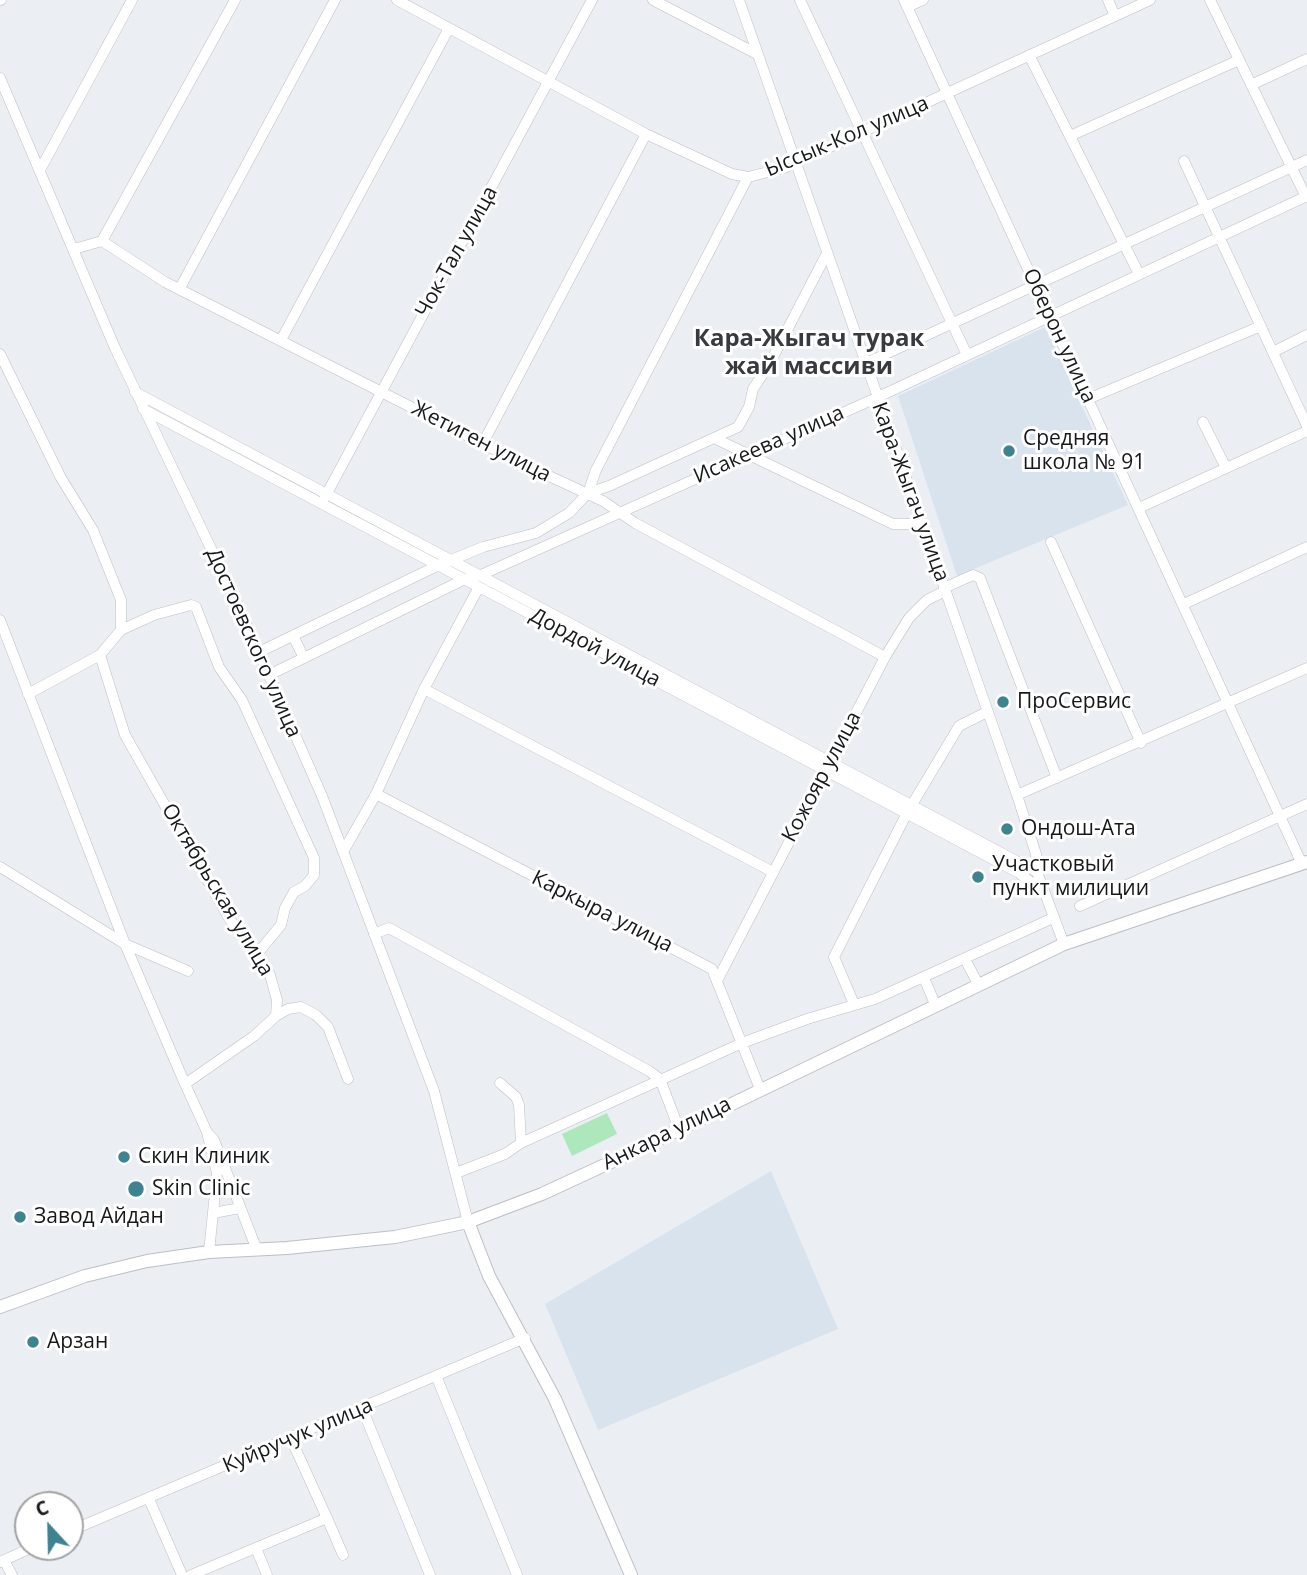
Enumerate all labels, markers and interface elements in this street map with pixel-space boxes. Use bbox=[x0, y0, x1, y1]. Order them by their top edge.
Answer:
street label: Ыссык-Кол улица bbox=[761, 91, 933, 183]
street label: Чок-Тал улица bbox=[411, 182, 503, 322]
street label: Оберон улица bbox=[1017, 265, 1101, 407]
district label: Кара-Жыгач турак жай массиви bbox=[694, 325, 924, 381]
street label: Жетиген улица bbox=[407, 396, 555, 488]
street label: Кара-Жыгач улица bbox=[866, 399, 954, 585]
street label: Исакеева улица bbox=[690, 401, 848, 489]
place label: Средняя школа № 91 bbox=[1023, 426, 1145, 476]
marker: Средняя школа № 91 bbox=[1001, 443, 1017, 459]
street label: Достоевского улица bbox=[200, 544, 306, 742]
street label: Дордой улица bbox=[525, 603, 665, 693]
place label: ПроСервис bbox=[1017, 689, 1131, 715]
marker: ПроСервис bbox=[995, 694, 1011, 710]
street label: Кожояр улица bbox=[777, 707, 867, 847]
street label: Октябрьская улица bbox=[156, 799, 278, 981]
place label: Ондош-Ата bbox=[1021, 816, 1136, 842]
marker: Ондош-Ата bbox=[999, 821, 1015, 837]
place label: Участковый пункт милиции bbox=[992, 852, 1149, 902]
street label: Каркыра улица bbox=[527, 866, 677, 958]
marker: Участковый пункт милиции bbox=[970, 869, 986, 885]
street label: Анкара улица bbox=[599, 1092, 735, 1176]
place label: Скин Клиник bbox=[138, 1144, 270, 1170]
marker: Скин Клиник bbox=[116, 1149, 132, 1165]
place label: Skin Clinic bbox=[152, 1176, 250, 1202]
marker: Skin Clinic bbox=[126, 1179, 146, 1199]
place label: Завод Айдан bbox=[34, 1204, 164, 1230]
marker: Завод Айдан bbox=[12, 1209, 28, 1225]
place label: Арзан bbox=[47, 1329, 108, 1355]
marker: Арзан bbox=[25, 1334, 41, 1350]
street label: Куйручук улица bbox=[219, 1393, 377, 1479]
north arrow bbox=[14, 1491, 84, 1561]
text: С bbox=[31, 1494, 52, 1523]

